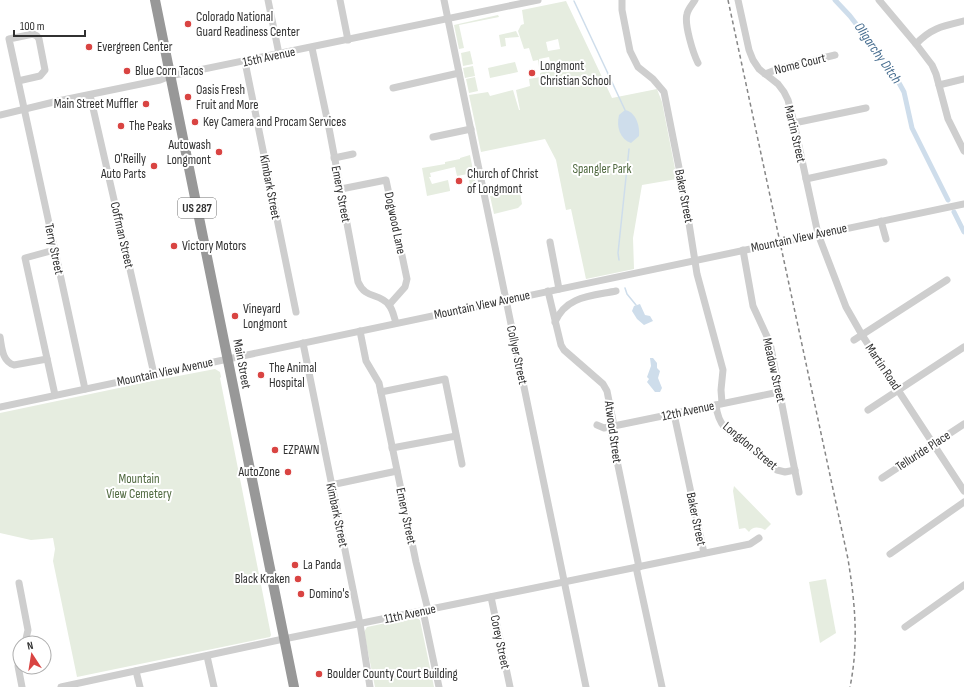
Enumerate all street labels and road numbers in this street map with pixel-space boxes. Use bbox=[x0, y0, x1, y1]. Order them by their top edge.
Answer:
street label: 15th Avenue bbox=[241, 44, 297, 70]
street label: Nome Court bbox=[773, 50, 827, 78]
street label: Martin Street bbox=[781, 104, 809, 164]
street label: Kimbark Street bbox=[256, 153, 284, 221]
street label: Emery Street bbox=[328, 164, 354, 224]
street label: Baker Street bbox=[671, 168, 697, 224]
street label: Dogwood Lane bbox=[381, 191, 409, 255]
road number: US 287 bbox=[178, 198, 216, 218]
street label: Coffman Street bbox=[107, 200, 137, 270]
street label: Mountain View Avenue bbox=[750, 220, 848, 256]
street label: Terry Street bbox=[41, 222, 67, 276]
street label: Mountain View Avenue bbox=[433, 287, 531, 323]
street label: Collyer Street bbox=[503, 324, 531, 386]
street label: Meadow Street bbox=[759, 336, 789, 404]
street label: Main Street bbox=[229, 338, 255, 390]
street label: Martin Road bbox=[862, 341, 904, 393]
street label: Mountain View Avenue bbox=[116, 354, 214, 390]
street label: 12th Avenue bbox=[660, 398, 716, 424]
street label: Atwood Street bbox=[601, 399, 625, 464]
street label: Longdon Street bbox=[719, 418, 781, 474]
street label: Telluride Place bbox=[893, 427, 953, 475]
street label: Kimbark Street bbox=[322, 481, 352, 549]
street label: Emery Street bbox=[392, 486, 420, 546]
street label: Baker Street bbox=[683, 491, 709, 547]
street label: 11th Avenue bbox=[383, 601, 437, 627]
street label: Corey Street bbox=[486, 614, 514, 670]

